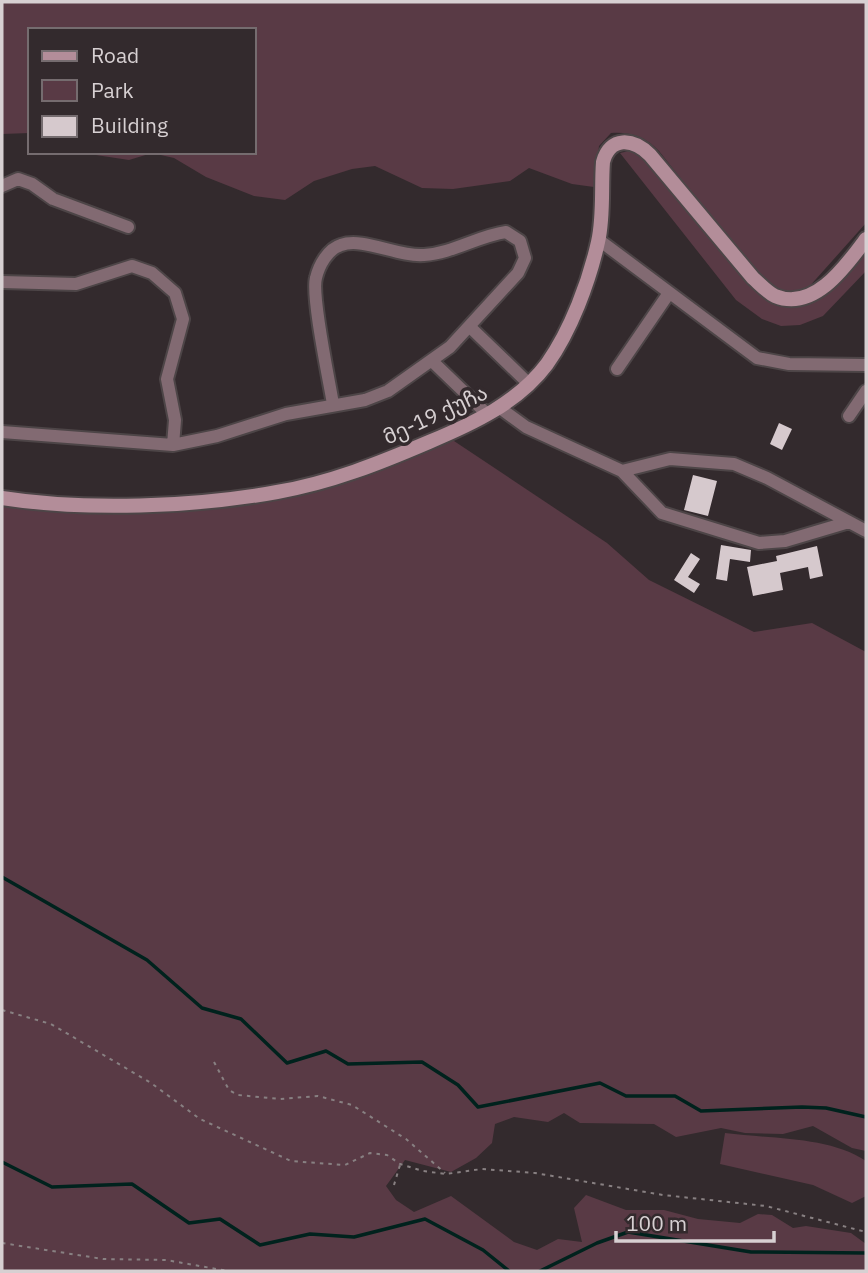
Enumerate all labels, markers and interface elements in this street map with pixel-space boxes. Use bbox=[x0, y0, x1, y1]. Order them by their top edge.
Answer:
legend bbox=[28, 28, 256, 154]
text: Road bbox=[91, 41, 139, 69]
text: Park bbox=[91, 76, 134, 104]
text: Building bbox=[91, 111, 168, 139]
street label: მე-19 ქუჩა bbox=[378, 378, 492, 450]
scale bar bbox=[616, 1200, 774, 1244]
text: 100 m bbox=[626, 1209, 687, 1237]

